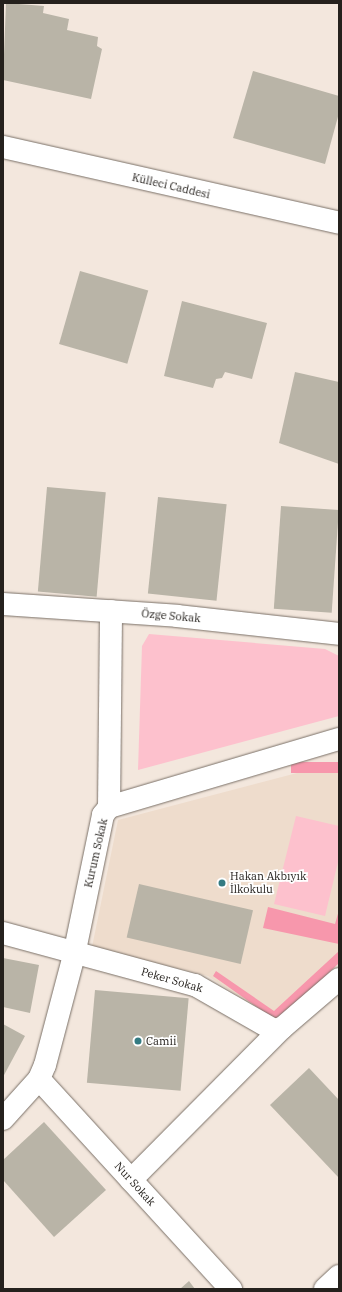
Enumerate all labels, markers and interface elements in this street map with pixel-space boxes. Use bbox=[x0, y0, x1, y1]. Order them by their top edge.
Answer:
street label: Külleci Caddesi bbox=[131, 171, 211, 201]
street label: Özge Sokak bbox=[141, 607, 201, 625]
street label: Kurum Sokak bbox=[82, 817, 110, 889]
place label: Hakan Akbıyık İlkokulu bbox=[230, 870, 306, 896]
marker: Hakan Akbıyık İlkokulu bbox=[217, 878, 227, 888]
street label: Peker Sokak bbox=[140, 965, 204, 995]
place label: Camii bbox=[146, 1034, 176, 1048]
marker: Camii bbox=[133, 1036, 143, 1046]
street label: Nur Sokak bbox=[112, 1159, 158, 1209]

